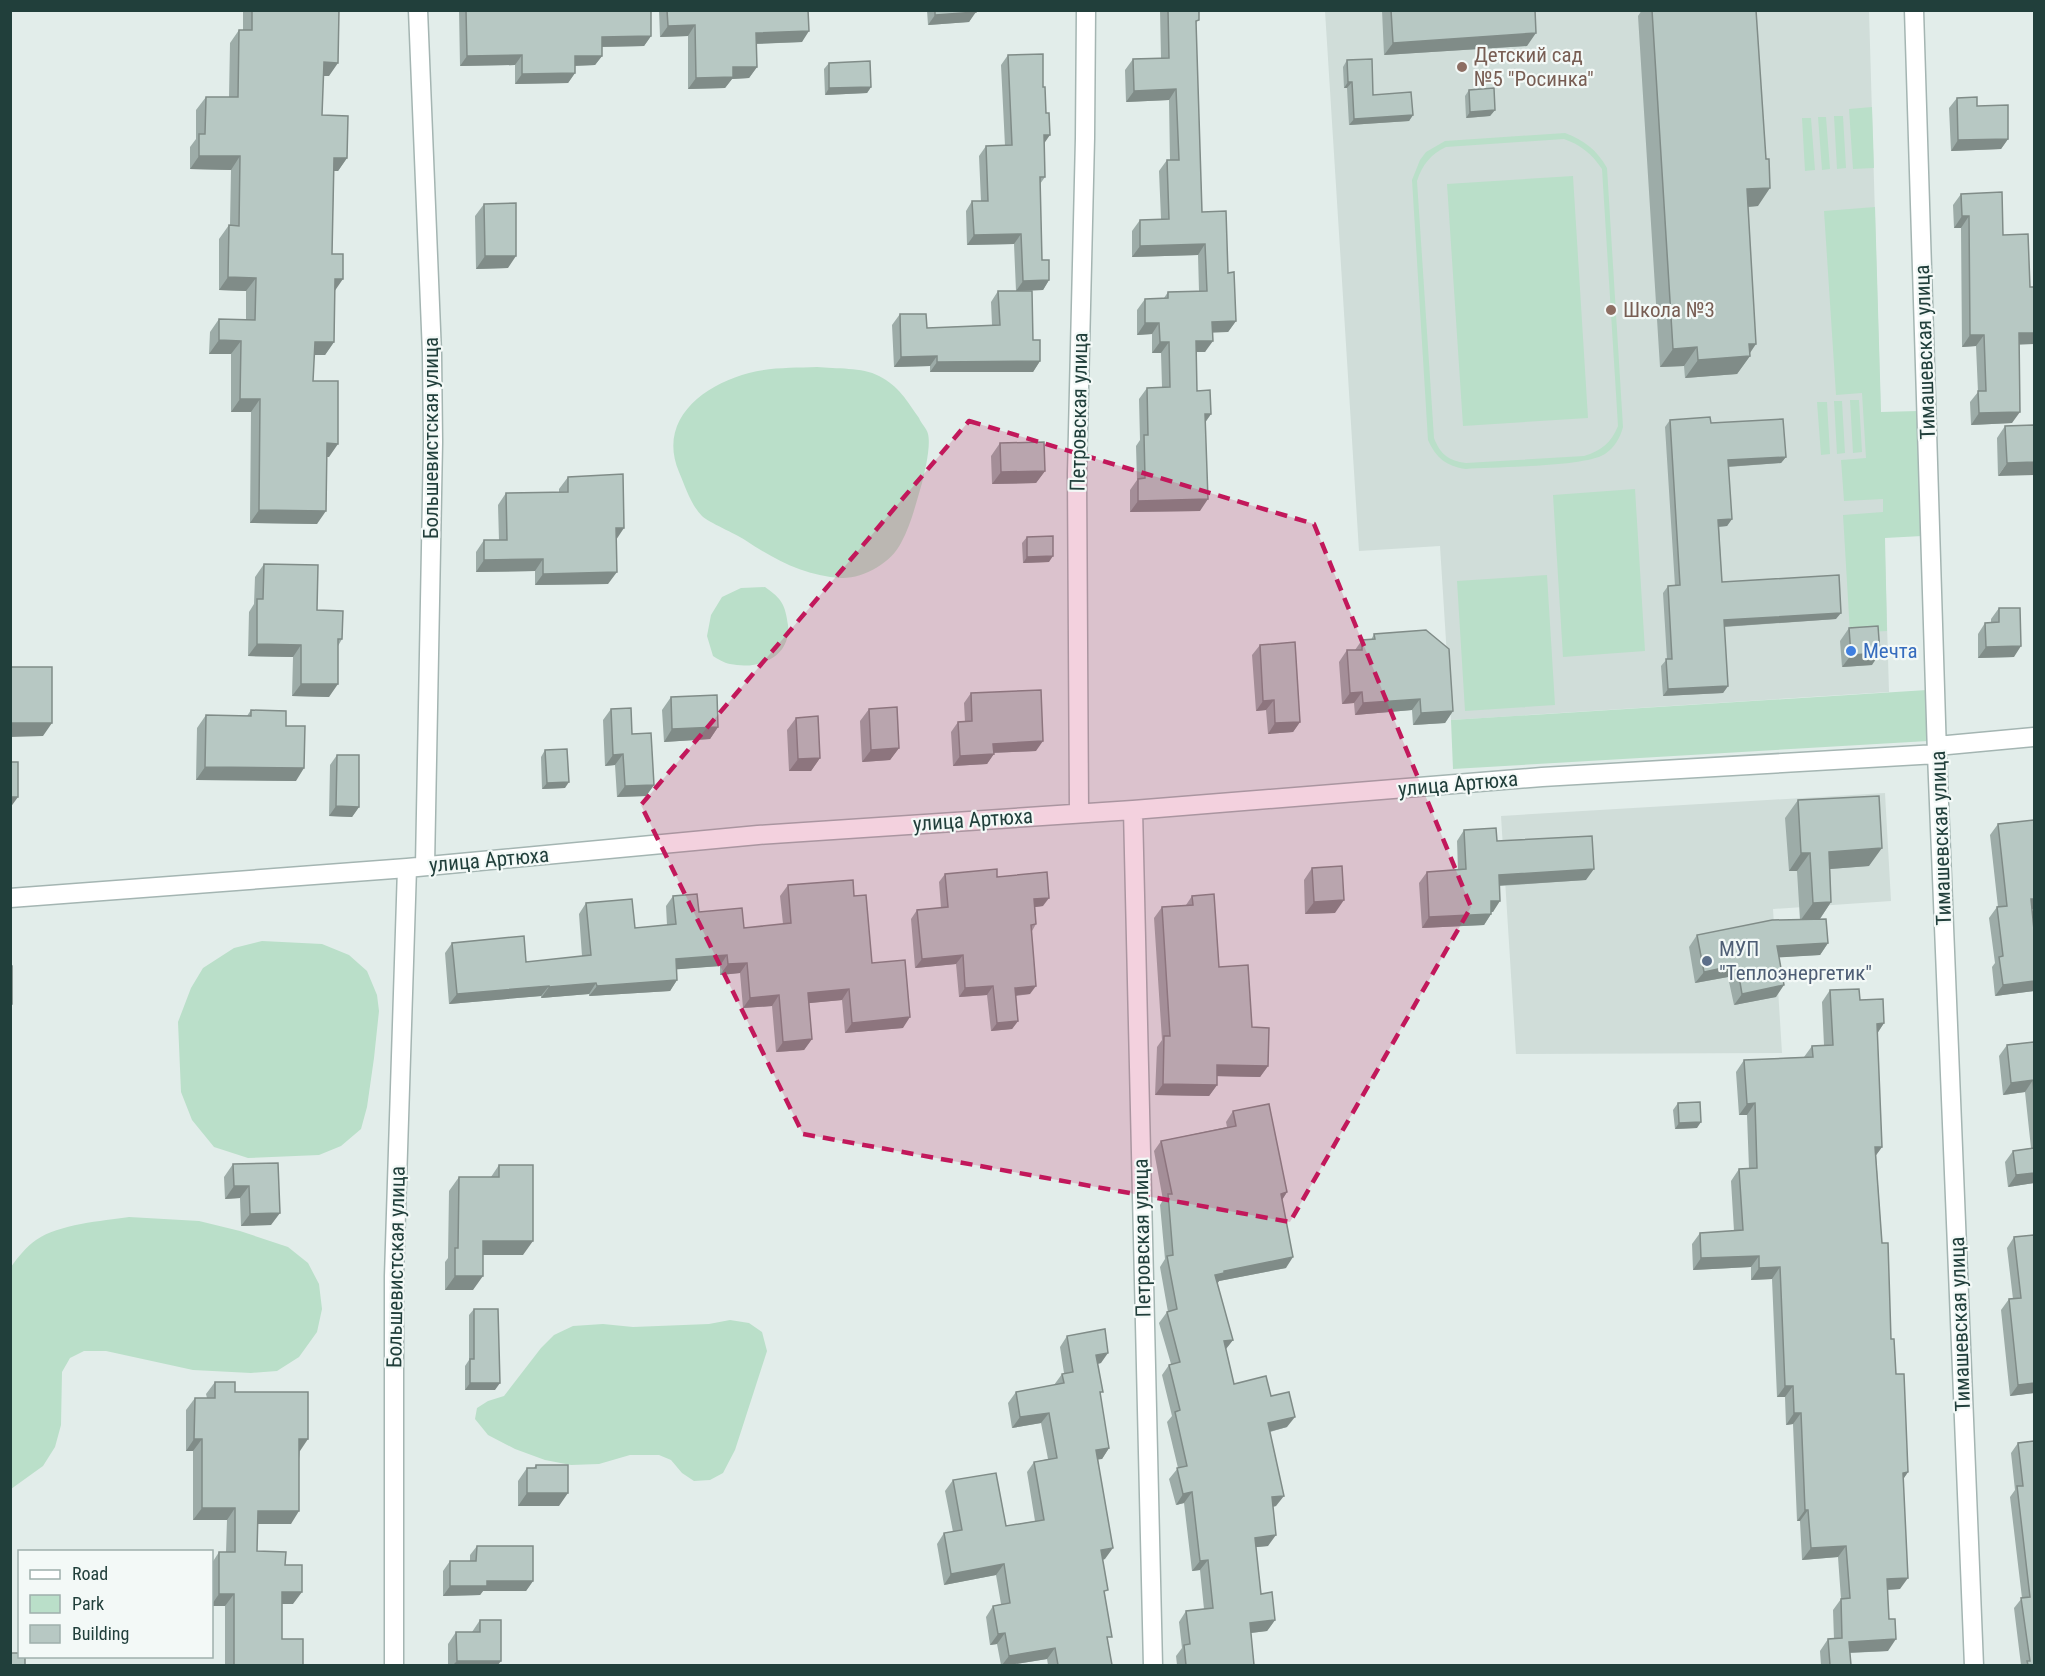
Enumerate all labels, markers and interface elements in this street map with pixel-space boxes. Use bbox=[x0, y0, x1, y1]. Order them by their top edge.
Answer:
place label: Детский сад №5 "Росинка" bbox=[1474, 43, 1594, 91]
marker: Детский сад №5 "Росинка" bbox=[1455, 60, 1469, 74]
street label: Тимашевская улица bbox=[1910, 264, 1940, 440]
place label: Школа №3 bbox=[1623, 298, 1715, 322]
marker: Школа №3 bbox=[1604, 303, 1618, 317]
street label: Петровская улица bbox=[1066, 332, 1092, 492]
street label: Большевистская улица bbox=[419, 337, 443, 539]
place label: Мечта bbox=[1863, 639, 1918, 663]
marker: Мечта bbox=[1844, 644, 1858, 658]
street label: Тимашевская улица bbox=[1926, 750, 1956, 926]
street label: улица Артюха bbox=[1397, 767, 1519, 801]
street label: улица Артюха bbox=[912, 804, 1034, 836]
street label: улица Артюха bbox=[428, 843, 550, 877]
place label: МУП "Теплоэнергетик" bbox=[1719, 937, 1872, 985]
marker: МУП "Теплоэнергетик" bbox=[1700, 954, 1714, 968]
street label: Петровская улица bbox=[1129, 1158, 1155, 1318]
street label: Большевистская улица bbox=[382, 1166, 410, 1368]
street label: Тимашевская улица bbox=[1945, 1236, 1975, 1412]
legend bbox=[18, 1550, 213, 1658]
text: Road bbox=[72, 1563, 108, 1584]
text: Park bbox=[72, 1593, 104, 1614]
text: Building bbox=[72, 1623, 129, 1644]

